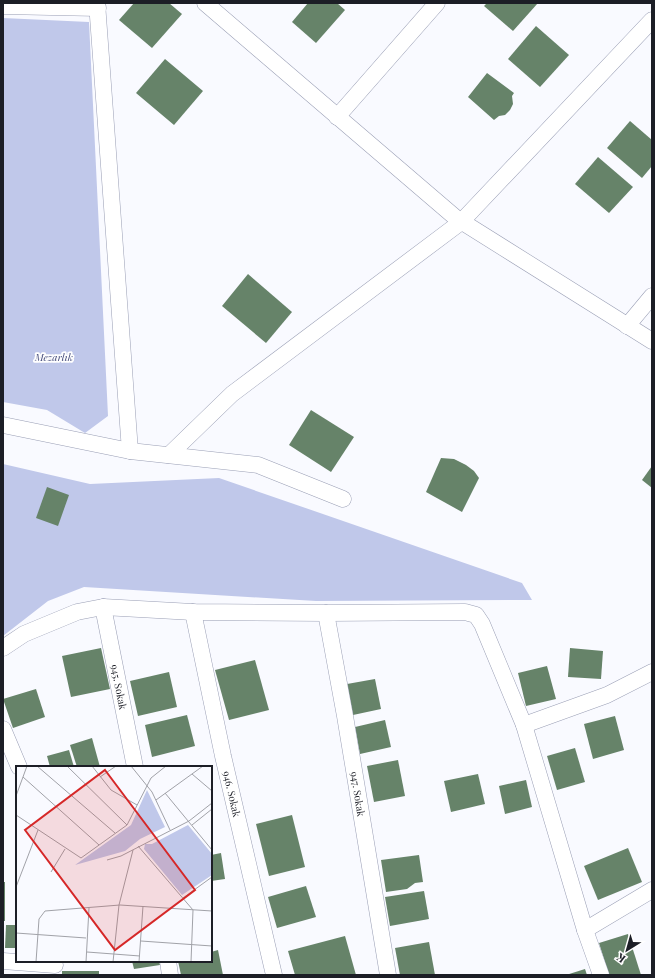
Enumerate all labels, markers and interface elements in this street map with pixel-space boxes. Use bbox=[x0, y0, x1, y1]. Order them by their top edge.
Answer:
park label: Mezarlık bbox=[34, 350, 73, 364]
street label: 945. Sokak bbox=[108, 663, 130, 711]
inset map bbox=[16, 766, 212, 962]
street label: 946. Sokak bbox=[220, 770, 244, 819]
street label: 947. Sokak bbox=[348, 771, 369, 818]
north arrow bbox=[607, 930, 647, 970]
text: K bbox=[613, 950, 628, 967]

